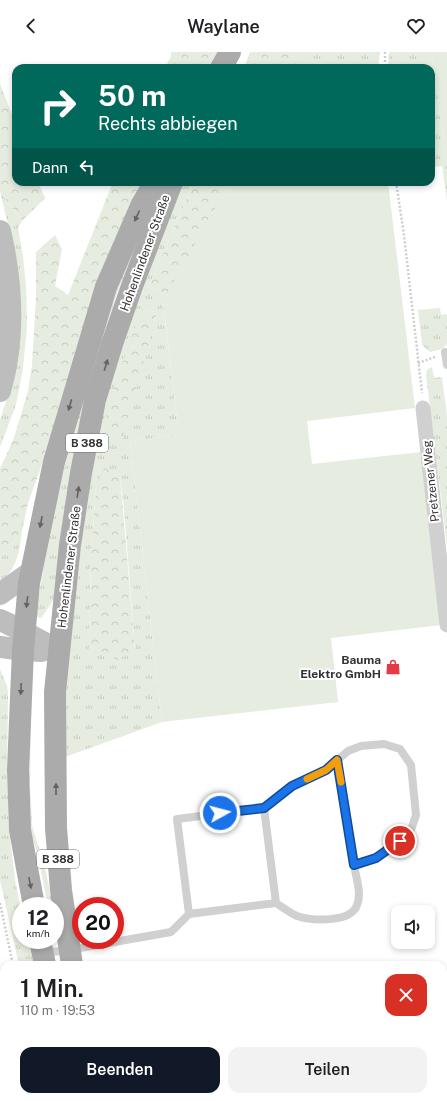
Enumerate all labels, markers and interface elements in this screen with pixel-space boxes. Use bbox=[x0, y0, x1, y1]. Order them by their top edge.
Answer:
icon: back bbox=[20, 15, 42, 37]
icon: heart bbox=[405, 15, 427, 37]
text: Waylane bbox=[187, 16, 260, 37]
text: 50 m bbox=[98, 79, 166, 112]
icon: right bbox=[32, 80, 84, 132]
text: Rechts abbiegen bbox=[98, 113, 238, 134]
icon: left bbox=[76, 156, 98, 178]
text: Dann bbox=[32, 159, 68, 176]
street label: Hohenlindener Straße bbox=[117, 193, 173, 313]
one-way arrow bbox=[134, 211, 140, 222]
one-way arrow bbox=[103, 359, 109, 371]
one-way arrow bbox=[67, 399, 73, 411]
road number: B 388 bbox=[66, 434, 108, 452]
street label: Pretzener Weg bbox=[420, 439, 442, 523]
one-way arrow bbox=[75, 486, 81, 498]
street label: Hohenlindener Straße bbox=[55, 505, 83, 629]
one-way arrow bbox=[38, 516, 44, 528]
one-way arrow bbox=[24, 596, 30, 608]
place label: Bauma Elektro GmbH bbox=[300, 653, 381, 681]
shop icon: Bauma Elektro GmbH bbox=[384, 658, 402, 676]
one-way arrow bbox=[18, 683, 24, 696]
one-way arrow bbox=[53, 782, 59, 795]
position arrow bbox=[199, 792, 241, 834]
pin bbox=[383, 824, 417, 858]
icon: arrive bbox=[389, 830, 411, 852]
road number: B 388 bbox=[37, 850, 79, 868]
one-way arrow bbox=[27, 877, 33, 889]
speed limit sign: 20 bbox=[72, 897, 124, 949]
map controls bbox=[391, 905, 435, 949]
button: sound bbox=[391, 905, 435, 949]
text: 12 bbox=[27, 906, 49, 930]
text: km/h bbox=[26, 927, 50, 939]
text: 1 Min. bbox=[20, 974, 84, 1002]
button: close bbox=[385, 974, 427, 1016]
text: 110 m · 19:53 bbox=[20, 1003, 95, 1018]
button: Beenden bbox=[20, 1047, 220, 1093]
button: Teilen bbox=[228, 1047, 427, 1093]

